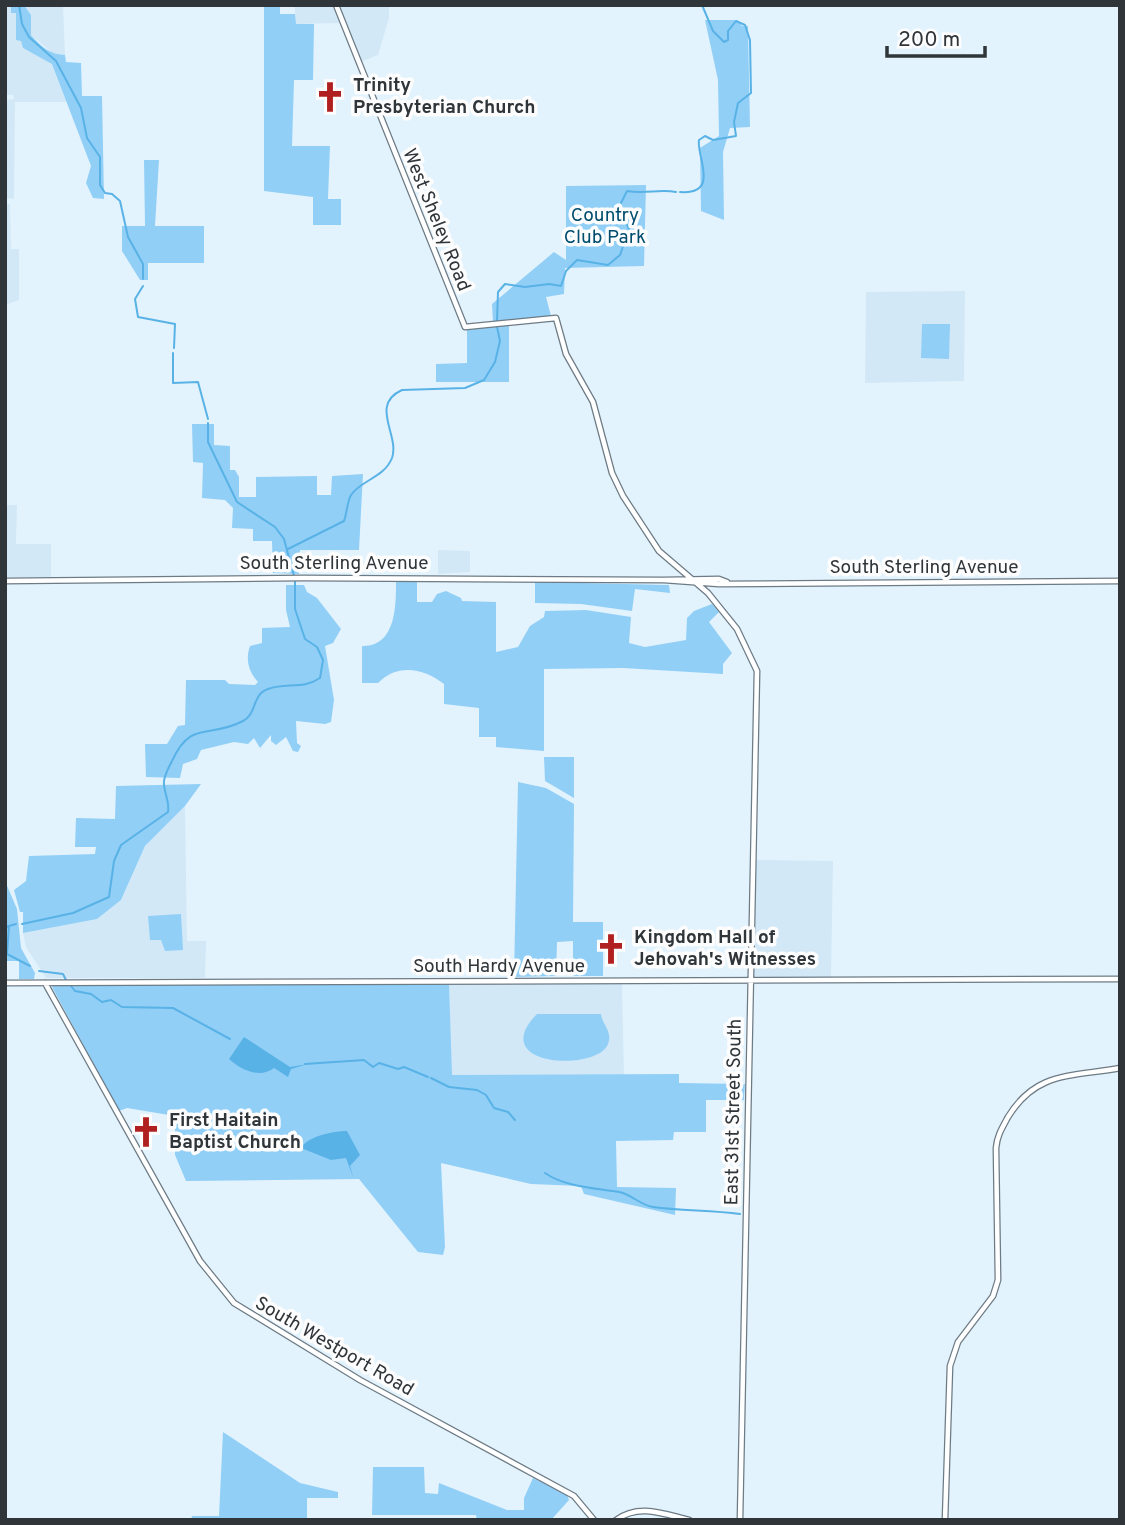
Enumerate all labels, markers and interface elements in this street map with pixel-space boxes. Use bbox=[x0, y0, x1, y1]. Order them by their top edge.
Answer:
scale bar bbox=[887, 14, 985, 58]
text: 200 m bbox=[898, 27, 960, 54]
place label: Trinity Presbyterian Church bbox=[353, 74, 536, 120]
church icon: Trinity Presbyterian Church bbox=[313, 80, 347, 114]
street label: West Sheley Road bbox=[396, 145, 476, 295]
park label: Country Club Park bbox=[564, 204, 646, 250]
street label: South Sterling Avenue bbox=[240, 552, 428, 576]
street label: South Sterling Avenue bbox=[830, 556, 1018, 580]
place label: Kingdom Hall of Jehovah's Witnesses bbox=[634, 926, 816, 972]
church icon: Kingdom Hall of Jehovah's Witnesses bbox=[594, 932, 628, 966]
street label: South Hardy Avenue bbox=[413, 955, 585, 979]
street label: East 31st Street South bbox=[720, 1018, 748, 1206]
place label: First Haitain Baptist Church bbox=[169, 1109, 301, 1155]
church icon: First Haitain Baptist Church bbox=[129, 1115, 163, 1149]
street label: South Westport Road bbox=[250, 1292, 418, 1402]

